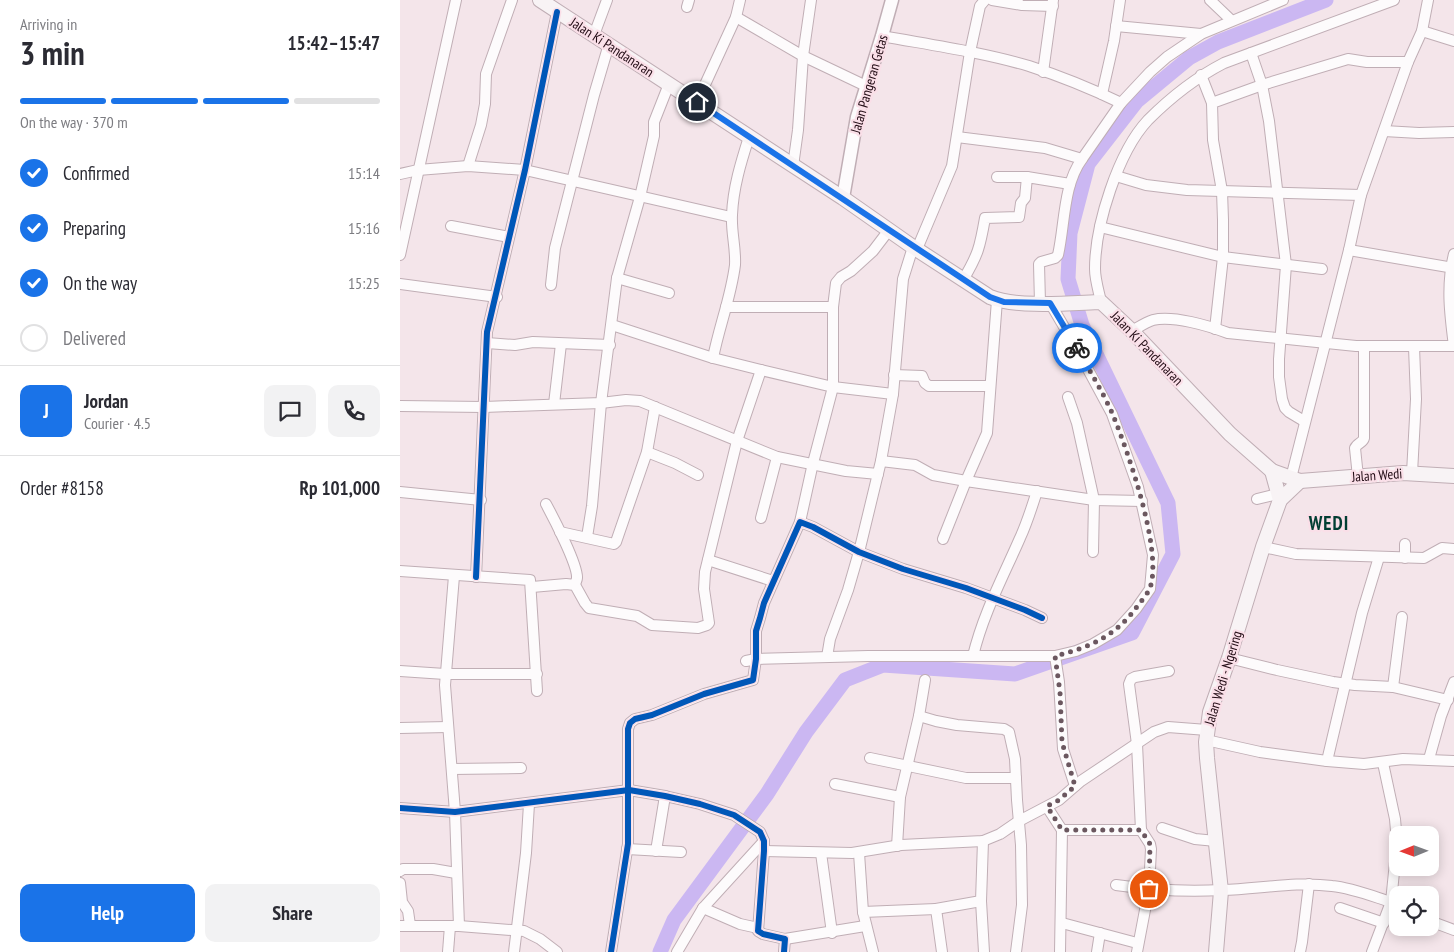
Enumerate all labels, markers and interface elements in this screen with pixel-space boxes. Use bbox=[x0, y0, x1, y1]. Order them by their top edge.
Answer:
street label: Jalan Ki Pandanaran bbox=[566, 13, 657, 81]
text: Arriving in bbox=[20, 14, 77, 34]
text: 15:42–15:47 bbox=[287, 31, 380, 55]
text: 3 min bbox=[20, 32, 85, 74]
street label: Jalan Pangeran Getas bbox=[846, 32, 892, 136]
pin bbox=[676, 81, 718, 123]
icon: home bbox=[683, 88, 711, 116]
text: On the way · 370 m bbox=[20, 112, 128, 132]
icon: check bbox=[20, 159, 48, 187]
text: Confirmed bbox=[63, 161, 130, 185]
text: 15:14 bbox=[348, 163, 380, 183]
icon: check bbox=[20, 214, 48, 242]
text: Preparing bbox=[63, 216, 126, 240]
text: 15:16 bbox=[348, 218, 380, 238]
icon: check bbox=[20, 269, 48, 297]
text: On the way bbox=[63, 271, 137, 295]
text: 15:25 bbox=[348, 273, 380, 293]
street label: Jalan Ki Pandanaran bbox=[1106, 306, 1187, 389]
courier bbox=[1052, 323, 1102, 373]
text: Delivered bbox=[63, 326, 126, 350]
icon: bike bbox=[1063, 334, 1091, 362]
button: chat bbox=[264, 385, 316, 437]
button: phone bbox=[328, 385, 380, 437]
text: Jordan bbox=[84, 389, 128, 413]
text: J bbox=[43, 399, 49, 423]
text: Courier · 4.5 bbox=[84, 413, 151, 433]
street label: Jalan Wedi bbox=[1350, 464, 1403, 486]
text: Order #8158 bbox=[20, 476, 104, 500]
text: Rp 101,000 bbox=[299, 476, 380, 500]
district label: WEDI bbox=[1308, 511, 1349, 535]
street label: Jalan Wedi - Ngering bbox=[1200, 629, 1246, 728]
north arrow bbox=[1389, 826, 1439, 876]
map controls bbox=[1389, 826, 1439, 936]
pin bbox=[1128, 868, 1170, 910]
icon: bag bbox=[1135, 875, 1163, 903]
button: Help bbox=[20, 884, 195, 942]
button: Share bbox=[205, 884, 380, 942]
button: locate bbox=[1389, 886, 1439, 936]

